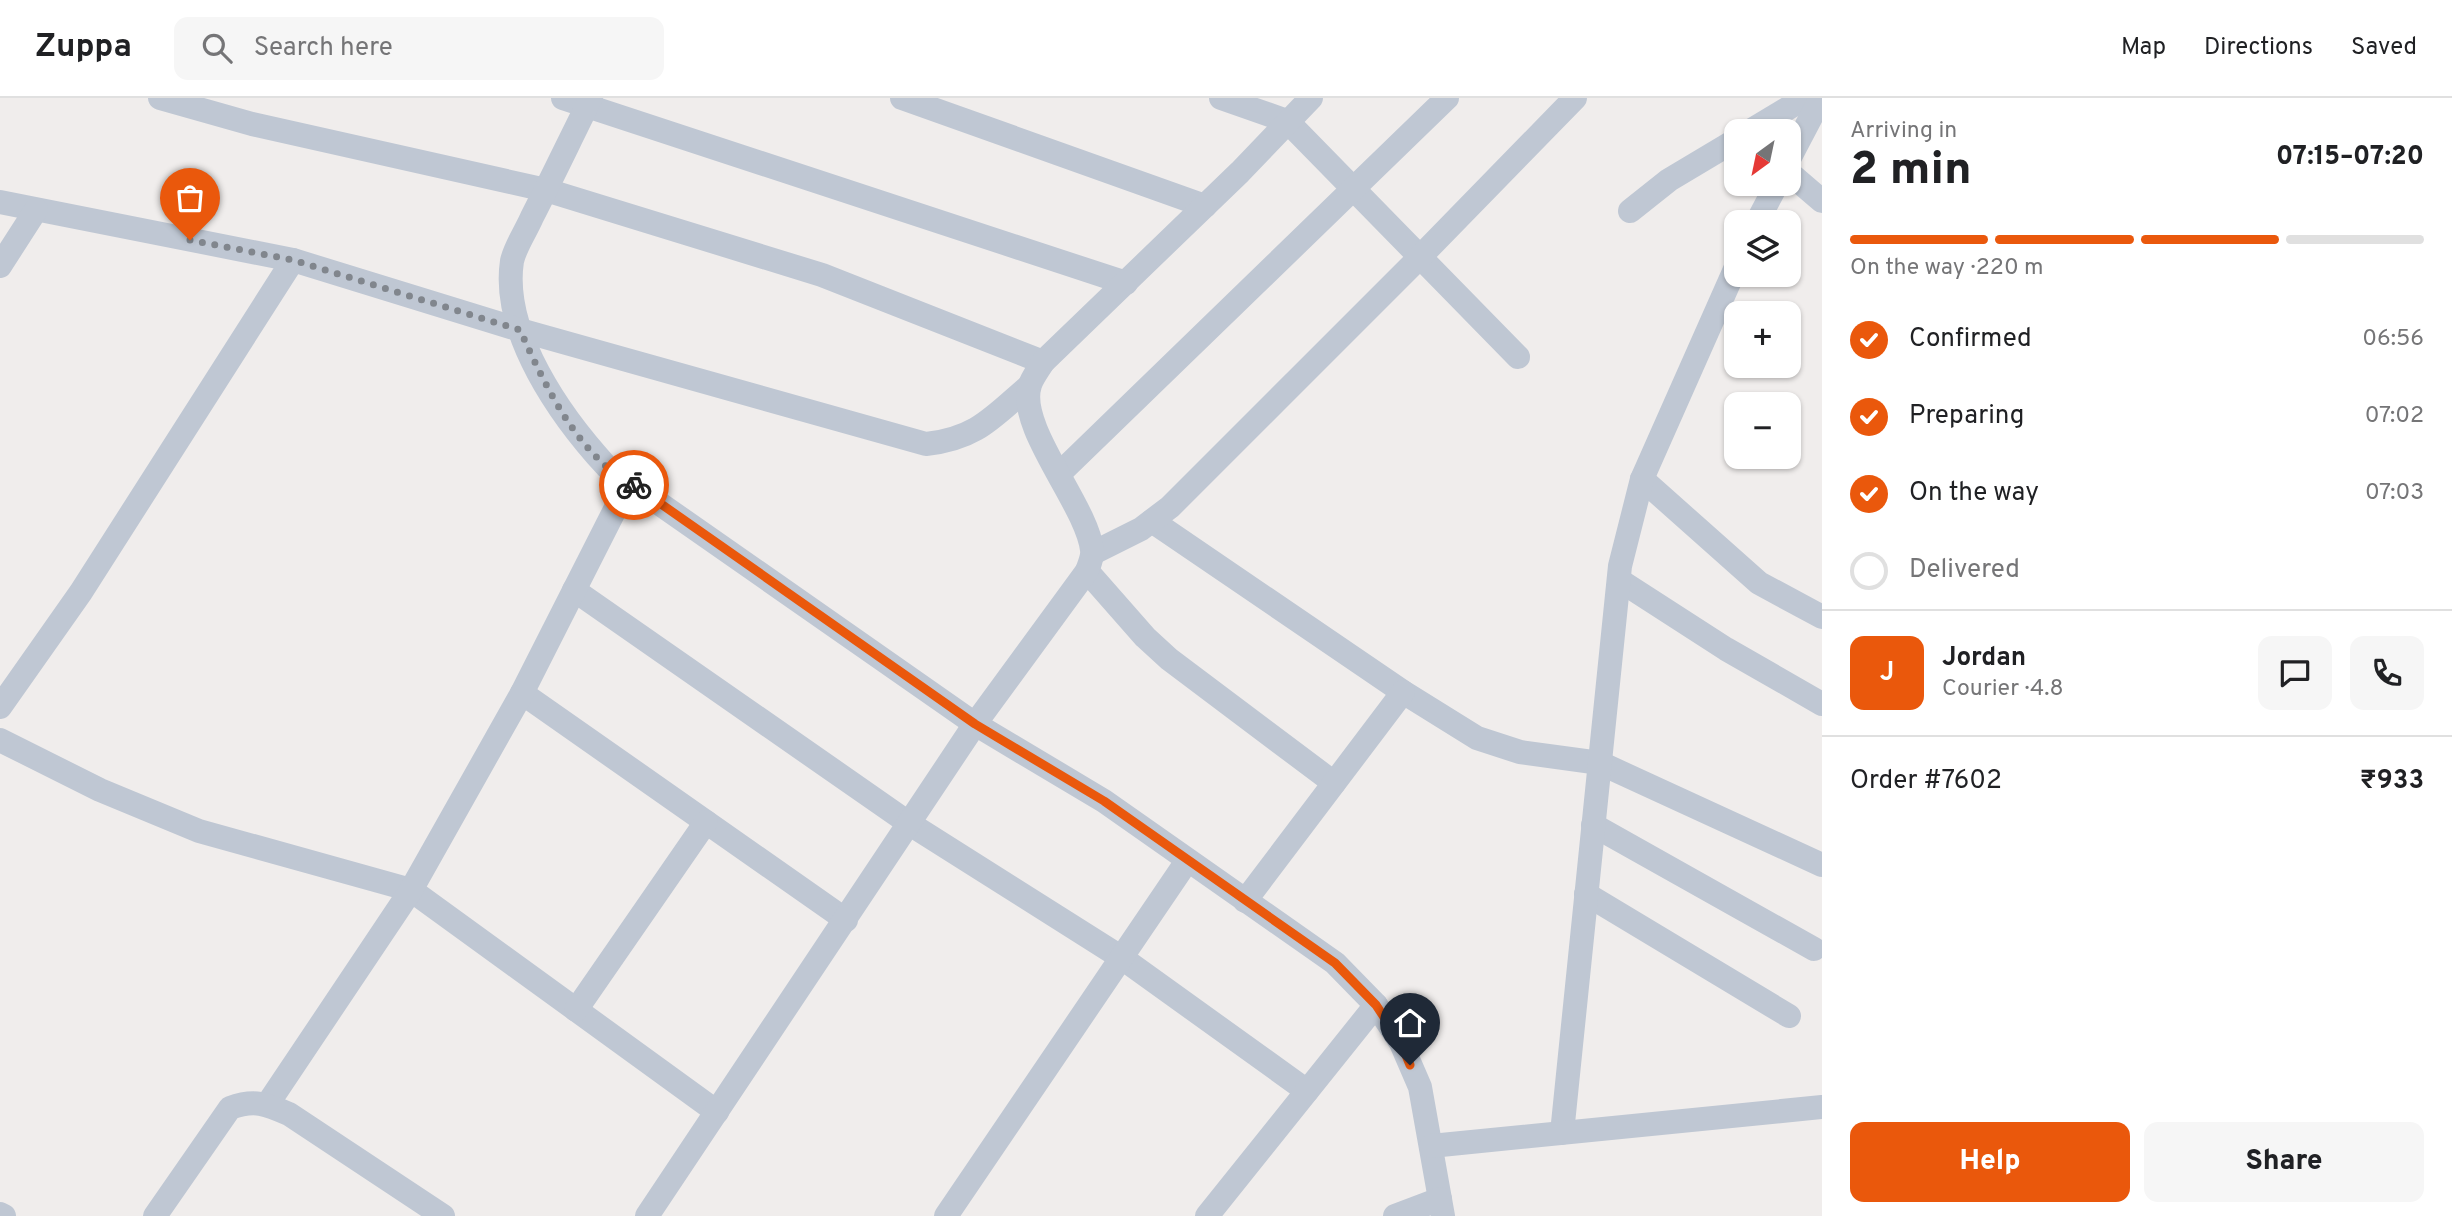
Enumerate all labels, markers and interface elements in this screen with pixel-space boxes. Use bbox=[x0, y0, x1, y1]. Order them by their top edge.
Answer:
search box bbox=[174, 17, 664, 80]
text: Zuppa bbox=[35, 27, 132, 69]
icon: search bbox=[198, 29, 236, 67]
text: Search here bbox=[254, 32, 393, 65]
text: Map bbox=[2121, 33, 2166, 63]
text: Directions bbox=[2204, 33, 2313, 63]
text: Saved bbox=[2351, 33, 2417, 63]
text: Arriving in bbox=[1850, 117, 1957, 146]
north arrow bbox=[1724, 119, 1801, 196]
map controls bbox=[1724, 119, 1801, 469]
text: 07:15–07:20 bbox=[2276, 141, 2424, 174]
text: 2 min bbox=[1850, 142, 1972, 201]
pin bbox=[160, 168, 220, 240]
icon: bag bbox=[171, 179, 209, 217]
button: layers bbox=[1724, 210, 1801, 287]
text: On the way · 220 m bbox=[1850, 254, 2044, 283]
button: + bbox=[1724, 301, 1801, 378]
icon: check bbox=[1850, 321, 1888, 359]
text: Confirmed bbox=[1909, 323, 2032, 356]
text: 06:56 bbox=[2362, 325, 2424, 354]
button: − bbox=[1724, 392, 1801, 469]
icon: check bbox=[1850, 398, 1888, 436]
text: Preparing bbox=[1909, 400, 2024, 433]
text: 07:02 bbox=[2365, 402, 2424, 431]
courier bbox=[599, 450, 669, 520]
icon: bike bbox=[615, 466, 653, 504]
icon: check bbox=[1850, 475, 1888, 513]
text: On the way bbox=[1909, 477, 2039, 510]
text: 07:03 bbox=[2365, 479, 2424, 508]
text: Delivered bbox=[1909, 554, 2020, 587]
button: chat bbox=[2258, 636, 2332, 710]
button: phone bbox=[2350, 636, 2424, 710]
text: Jordan bbox=[1942, 642, 2026, 675]
text: J bbox=[1880, 657, 1894, 690]
text: Courier · 4.8 bbox=[1942, 675, 2063, 704]
text: Order #7602 bbox=[1850, 765, 2002, 798]
text: ₹933 bbox=[2360, 765, 2424, 798]
pin bbox=[1380, 993, 1440, 1065]
icon: home bbox=[1391, 1004, 1429, 1042]
button: Help bbox=[1850, 1122, 2130, 1202]
button: Share bbox=[2144, 1122, 2424, 1202]

